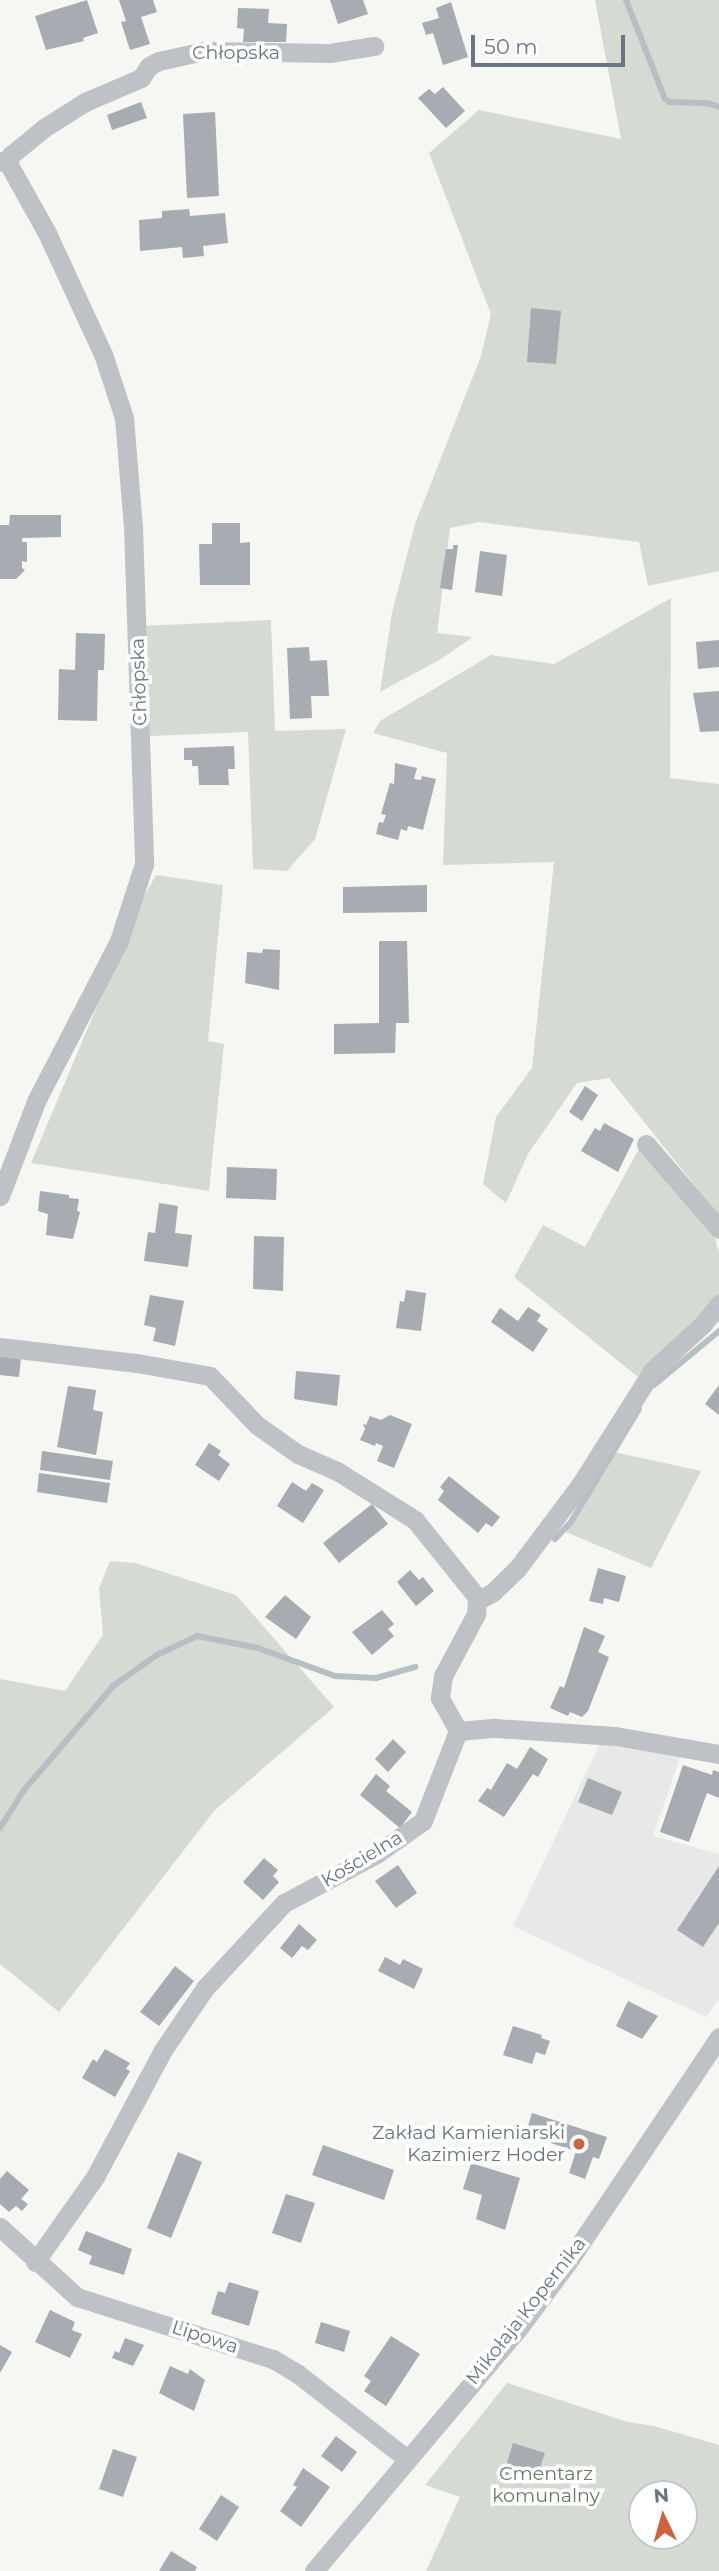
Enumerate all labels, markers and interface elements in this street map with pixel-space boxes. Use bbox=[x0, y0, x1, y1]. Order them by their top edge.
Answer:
scale bar bbox=[474, 21, 628, 65]
text: 50 m bbox=[484, 34, 538, 59]
street label: Chłopska bbox=[192, 42, 280, 64]
street label: Chłopska bbox=[126, 638, 152, 726]
street label: Kościelna bbox=[317, 1826, 407, 1892]
place label: Zakład Kamieniarski Kazimierz Hoder bbox=[372, 2122, 565, 2166]
marker: Zakład Kamieniarski Kazimierz Hoder bbox=[571, 2136, 587, 2152]
street label: Mikołaja Kopernika bbox=[461, 2233, 591, 2389]
street label: Lipowa bbox=[169, 2316, 241, 2358]
park label: Cmentarz komunalny bbox=[492, 2463, 600, 2507]
north arrow bbox=[628, 2480, 698, 2550]
text: N bbox=[653, 2483, 670, 2508]

